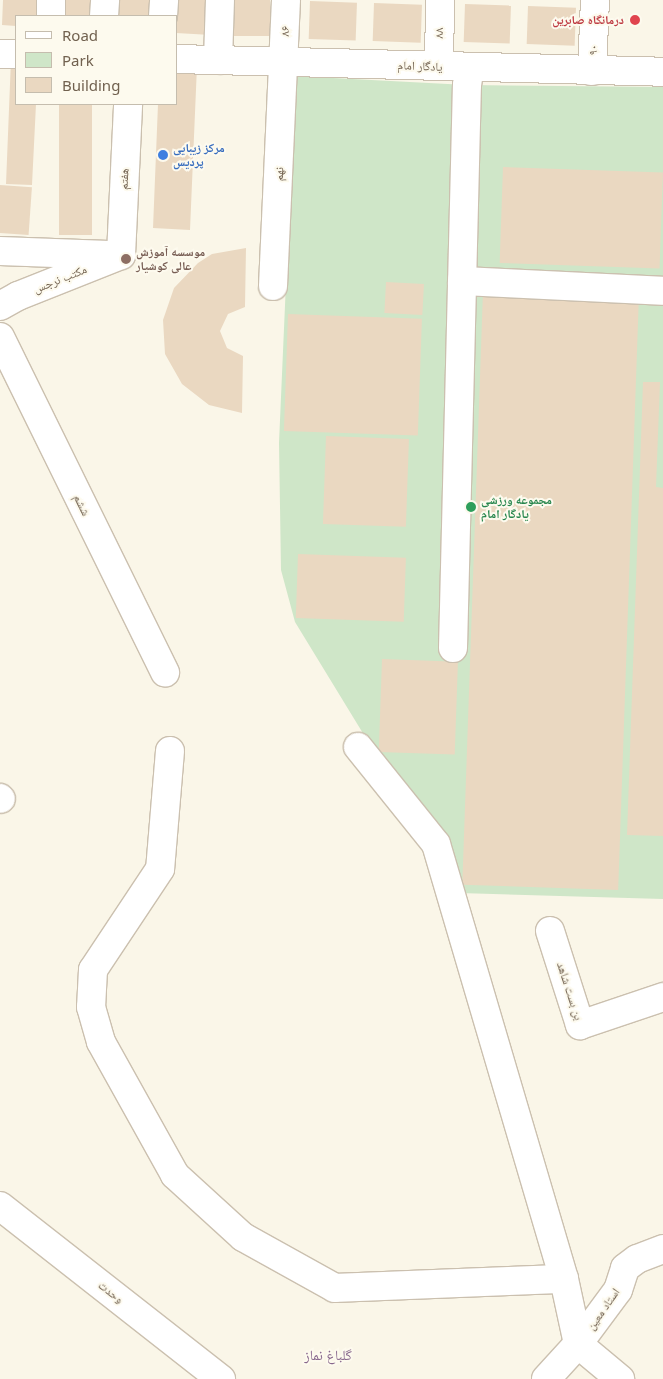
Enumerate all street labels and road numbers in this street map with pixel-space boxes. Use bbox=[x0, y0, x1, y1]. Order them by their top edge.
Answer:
street label: ۸۶ bbox=[278, 25, 292, 37]
street label: ۸۸ bbox=[432, 27, 446, 39]
street label: ۹۰ bbox=[586, 44, 600, 56]
street label: یادگار امام bbox=[397, 58, 443, 74]
street label: نهم bbox=[271, 167, 287, 181]
street label: هفتم bbox=[116, 168, 132, 190]
street label: مکتب نرجس bbox=[31, 262, 89, 296]
street label: ششم bbox=[71, 492, 93, 518]
street label: بن بست شاهد bbox=[554, 960, 586, 1022]
street label: وحدت bbox=[95, 1278, 127, 1306]
street label: استاد معین bbox=[583, 1285, 623, 1333]

